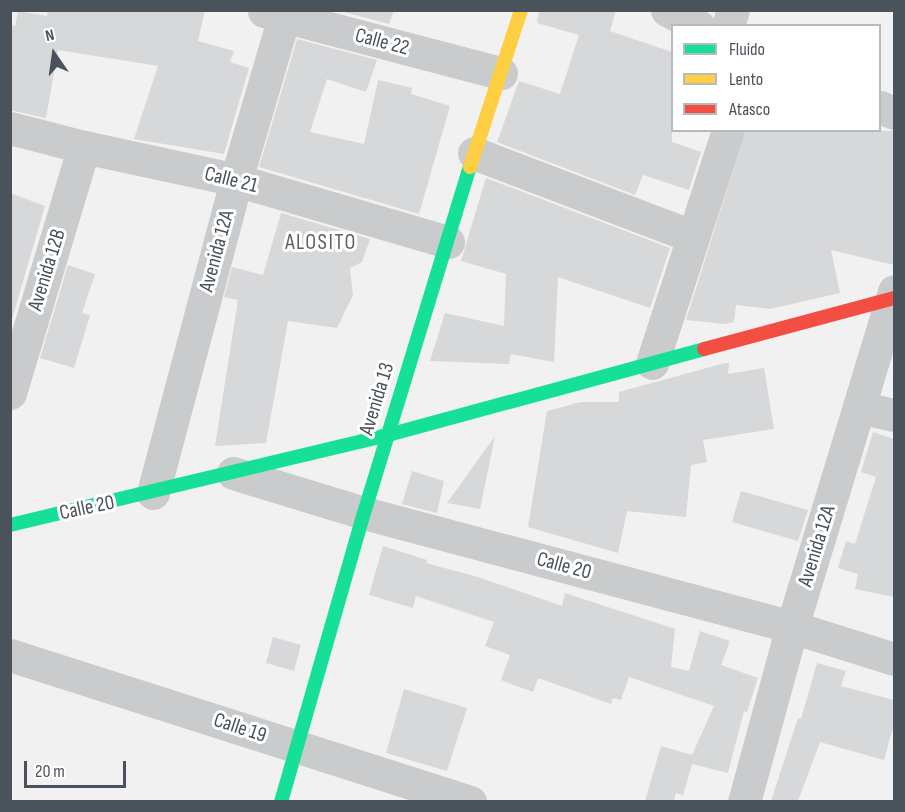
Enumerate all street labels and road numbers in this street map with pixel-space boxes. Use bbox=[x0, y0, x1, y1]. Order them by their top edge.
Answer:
street label: Calle 22 bbox=[352, 23, 412, 61]
street label: Calle 21 bbox=[202, 161, 260, 199]
street label: Avenida 12A bbox=[194, 207, 240, 295]
street label: Avenida 12B bbox=[23, 226, 71, 314]
street label: Avenida 13 bbox=[354, 360, 400, 438]
street label: Calle 20 bbox=[57, 490, 117, 526]
street label: Avenida 12A bbox=[793, 502, 841, 590]
street label: Calle 20 bbox=[534, 547, 594, 585]
street label: Calle 19 bbox=[210, 708, 270, 748]

